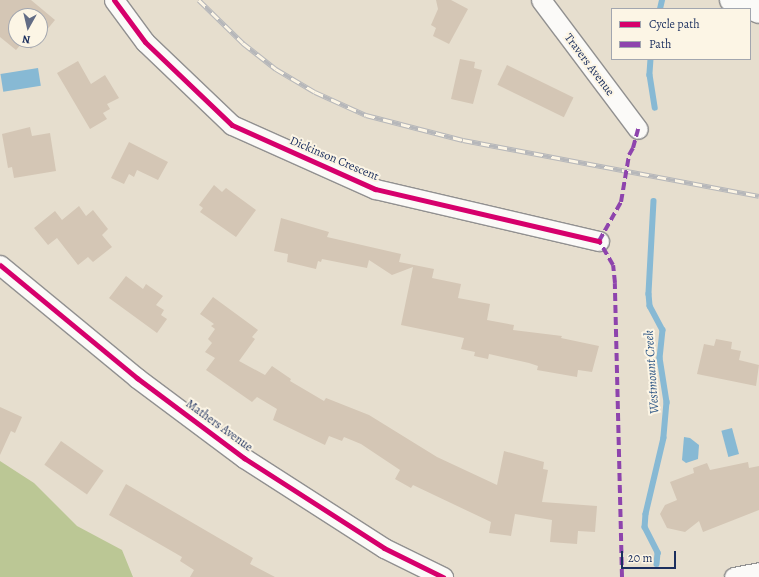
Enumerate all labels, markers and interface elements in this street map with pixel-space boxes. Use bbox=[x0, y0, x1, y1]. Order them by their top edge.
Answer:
north arrow bbox=[8, 8, 48, 48]
legend bbox=[611, 8, 751, 60]
text: Cycle path bbox=[649, 16, 700, 32]
text: N bbox=[21, 31, 31, 47]
street label: Travers Avenue bbox=[561, 31, 617, 99]
text: Path bbox=[649, 36, 671, 52]
street label: Dickinson Crescent bbox=[287, 134, 381, 184]
water label: Westmount Creek bbox=[641, 330, 663, 414]
street label: Mathers Avenue bbox=[183, 397, 255, 455]
scale bar bbox=[623, 543, 678, 569]
text: 20 m bbox=[628, 550, 652, 566]

